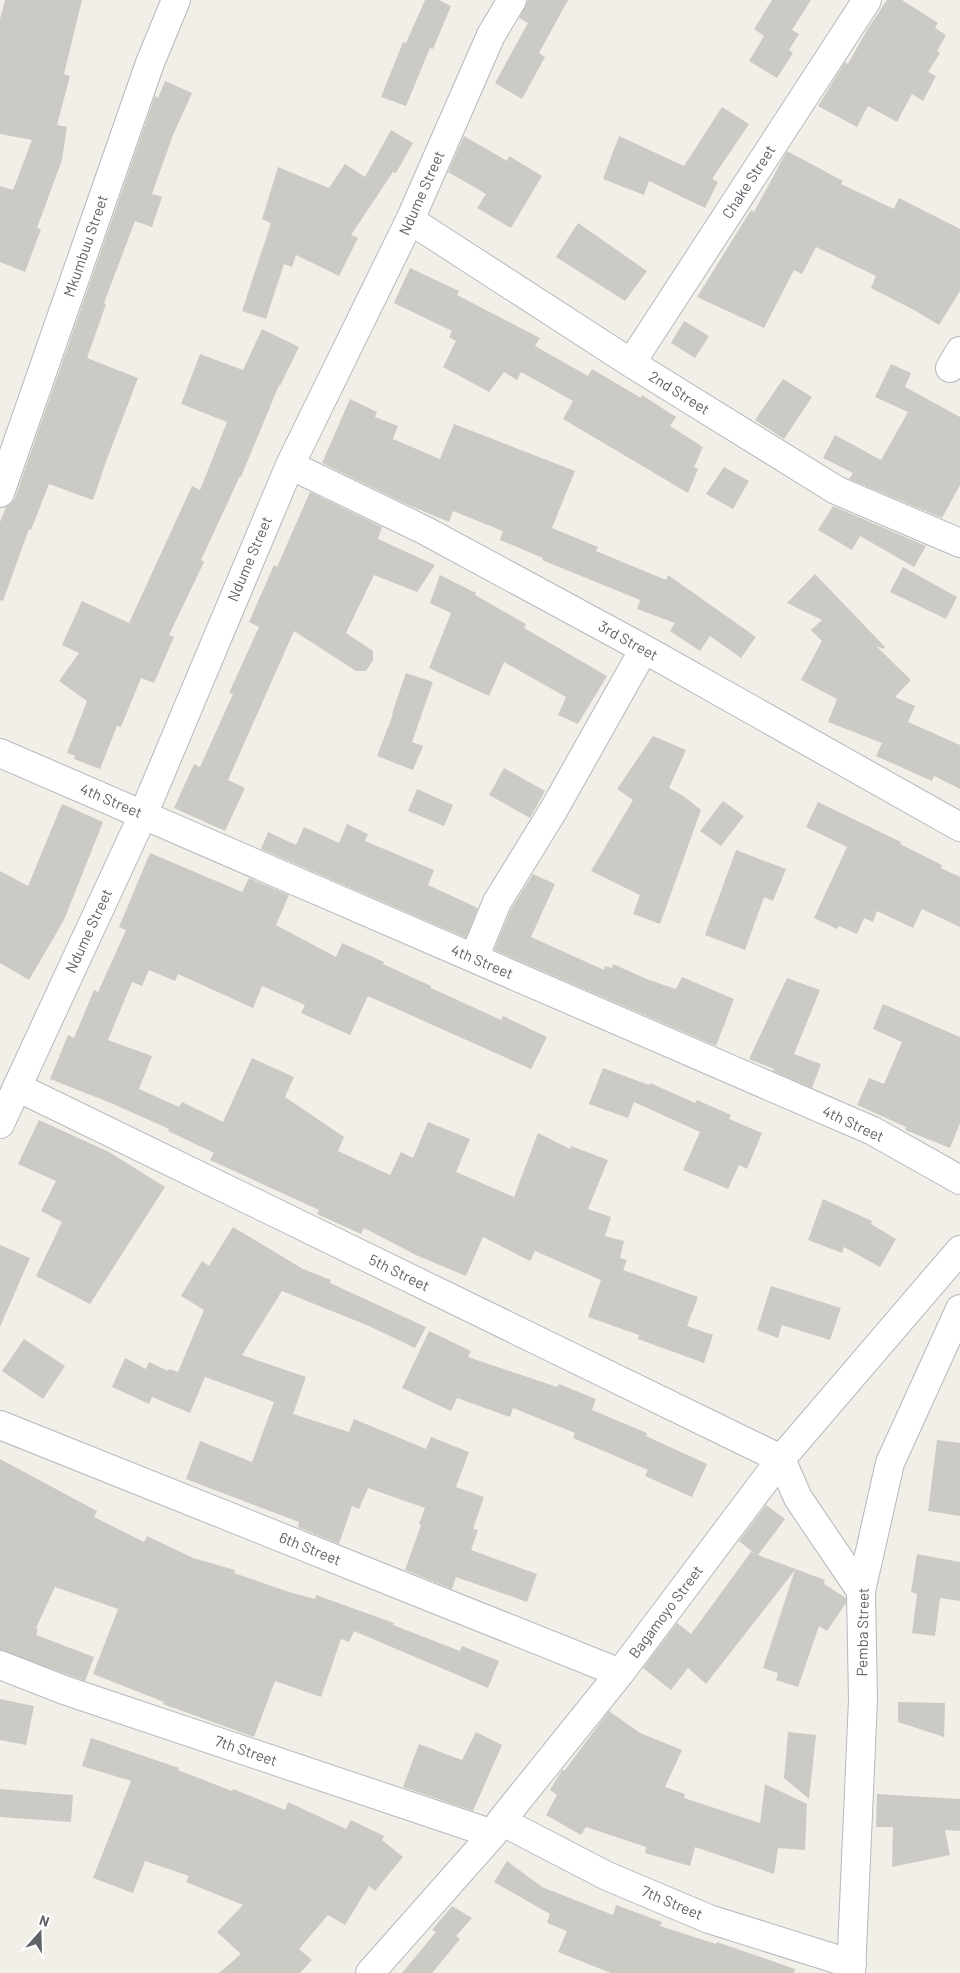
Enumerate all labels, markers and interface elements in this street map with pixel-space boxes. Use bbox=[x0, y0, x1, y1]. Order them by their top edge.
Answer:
street label: Chake Street bbox=[718, 141, 779, 222]
street label: Ndume Street bbox=[394, 148, 448, 238]
street label: Mkumbuu Street bbox=[59, 192, 111, 299]
street label: 2nd Street bbox=[646, 366, 713, 418]
street label: Ndume Street bbox=[223, 513, 275, 604]
street label: 3rd Street bbox=[596, 616, 661, 664]
street label: 4th Street bbox=[78, 779, 145, 821]
street label: Ndume Street bbox=[61, 886, 115, 975]
street label: 4th Street bbox=[449, 940, 516, 982]
street label: 4th Street bbox=[820, 1101, 887, 1145]
street label: 5th Street bbox=[366, 1250, 433, 1294]
street label: 6th Street bbox=[277, 1528, 344, 1569]
street label: Bagamoyo Street bbox=[624, 1561, 706, 1661]
street label: Pemba Street bbox=[852, 1587, 872, 1677]
street label: 7th Street bbox=[213, 1731, 280, 1769]
street label: 7th Street bbox=[639, 1881, 706, 1923]
north arrow bbox=[15, 1908, 65, 1958]
text: N bbox=[37, 1911, 52, 1930]

